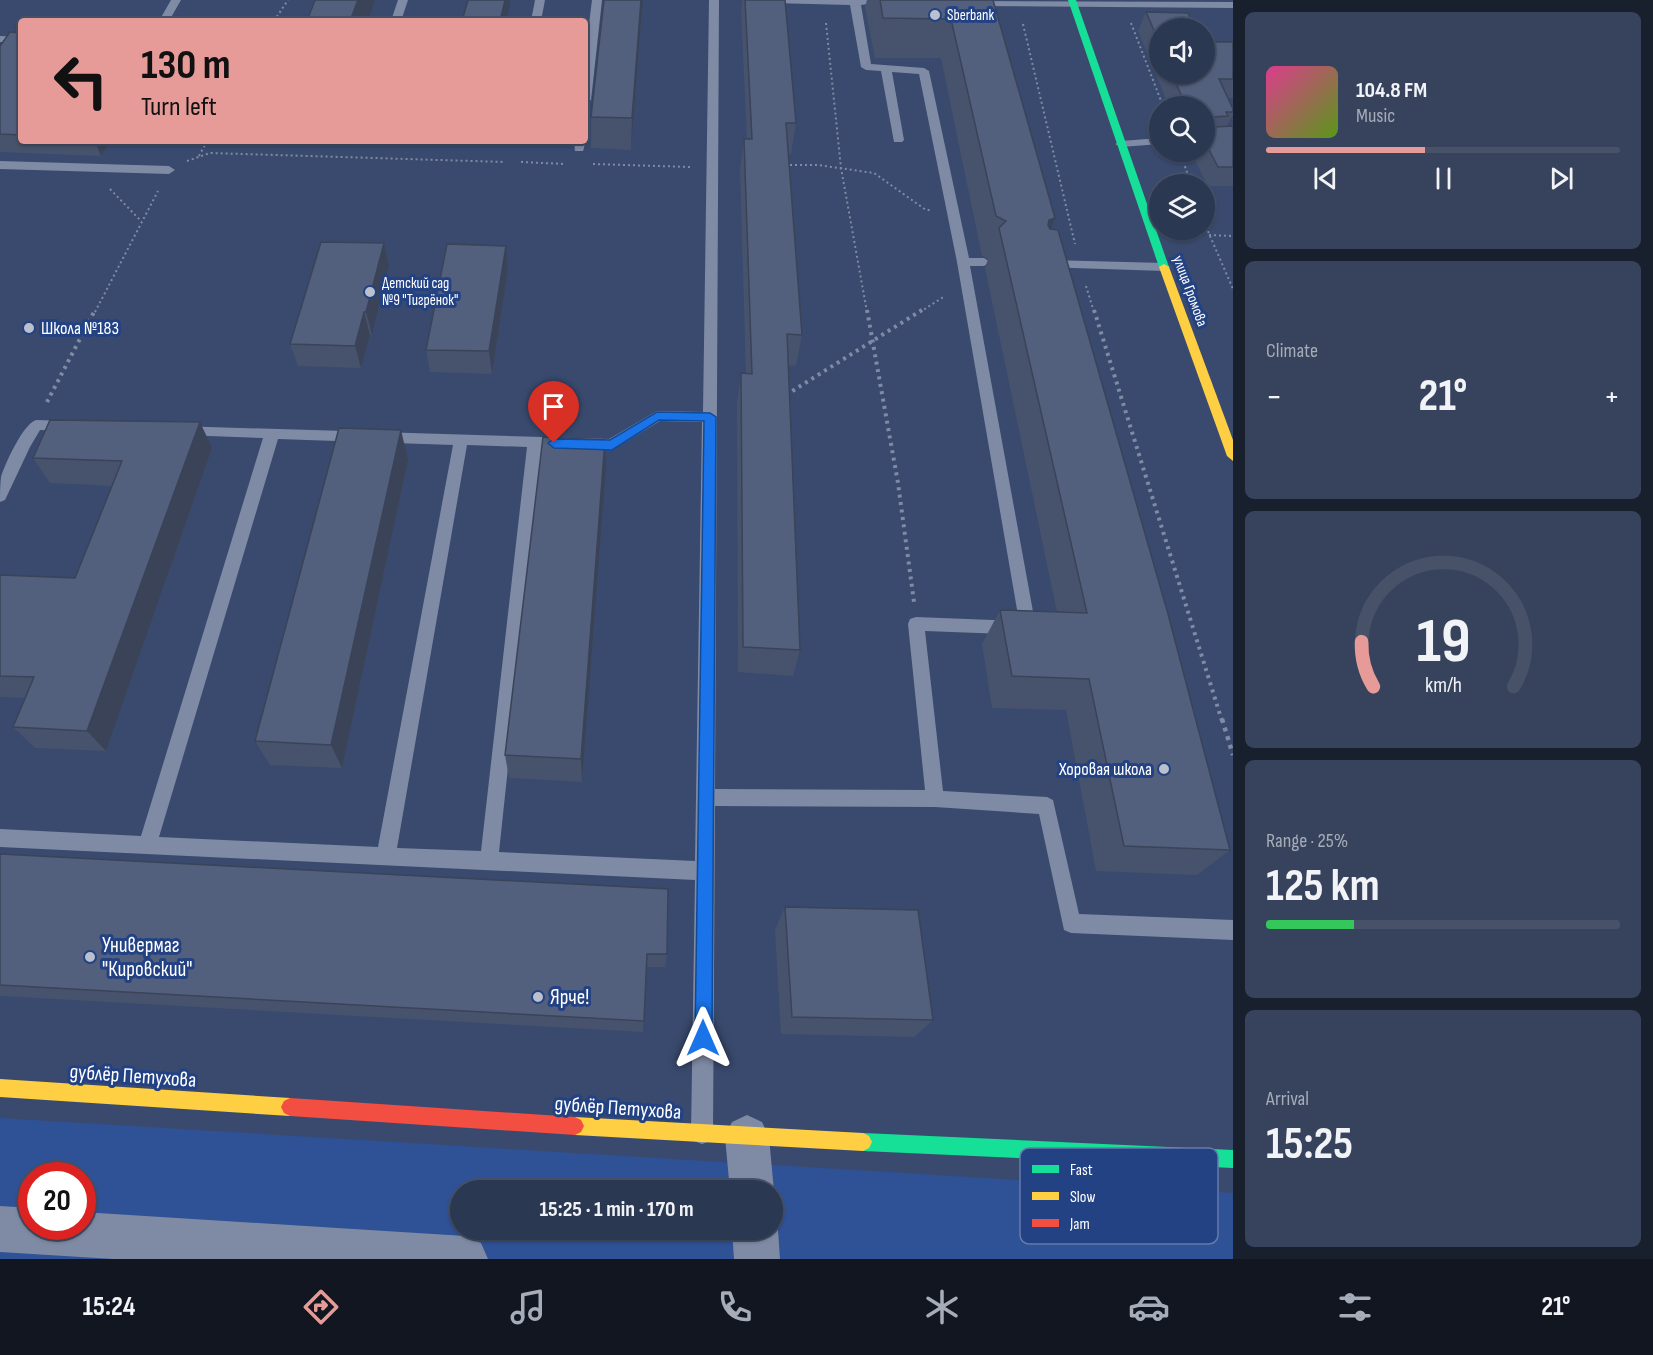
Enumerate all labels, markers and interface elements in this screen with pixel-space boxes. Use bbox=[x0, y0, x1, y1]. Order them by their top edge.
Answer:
place label: Sberbank bbox=[947, 6, 994, 25]
marker: Sberbank bbox=[928, 8, 942, 22]
map controls bbox=[1149, 18, 1215, 240]
button: sound bbox=[1149, 18, 1215, 84]
text: 130 m bbox=[141, 40, 231, 91]
icon: left bbox=[42, 42, 120, 120]
text: 104.8 FM bbox=[1356, 77, 1427, 104]
text: Turn left bbox=[141, 91, 217, 123]
button: search bbox=[1149, 96, 1215, 162]
text: Music bbox=[1356, 104, 1395, 128]
icon: previous bbox=[1309, 162, 1342, 195]
icon: pause bbox=[1427, 162, 1460, 195]
icon: next bbox=[1545, 162, 1578, 195]
button: layers bbox=[1149, 174, 1215, 240]
street label: улица Громова bbox=[1168, 253, 1212, 329]
place label: Детский сад №9 "Тигрёнок" bbox=[382, 274, 458, 310]
marker: Детский сад №9 "Тигрёнок" bbox=[363, 285, 377, 299]
place label: Школа №183 bbox=[41, 318, 119, 339]
marker: Школа №183 bbox=[22, 321, 36, 335]
text: Climate bbox=[1266, 339, 1318, 363]
text: 21° bbox=[1419, 369, 1467, 424]
text: − bbox=[1266, 377, 1282, 417]
text: + bbox=[1604, 377, 1620, 417]
pin bbox=[528, 381, 579, 443]
icon: arrive bbox=[537, 390, 570, 423]
text: 19 bbox=[1416, 605, 1470, 680]
text: km/h bbox=[1424, 673, 1462, 698]
place label: Хоровая школа bbox=[1058, 759, 1152, 780]
marker: Хоровая школа bbox=[1157, 762, 1171, 776]
text: Range · 25% bbox=[1266, 829, 1348, 853]
text: 125 km bbox=[1266, 859, 1379, 914]
place label: Универмаг "Кировский" bbox=[102, 933, 193, 982]
marker: Универмаг "Кировский" bbox=[83, 950, 97, 964]
place label: Ярче! bbox=[550, 985, 589, 1010]
marker: Ярче! bbox=[531, 990, 545, 1004]
position arrow bbox=[671, 1006, 735, 1070]
street label: дублёр Петухова bbox=[69, 1059, 197, 1093]
text: Arrival bbox=[1266, 1087, 1309, 1111]
street label: дублёр Петухова bbox=[554, 1091, 682, 1125]
text: 15:25 bbox=[1266, 1117, 1353, 1172]
legend bbox=[1020, 1148, 1218, 1244]
text: Fast bbox=[1070, 1161, 1093, 1180]
speed limit sign: 20 bbox=[18, 1162, 96, 1240]
text: Slow bbox=[1070, 1188, 1095, 1207]
text: 15:25 · 1 min · 170 m bbox=[539, 1196, 694, 1223]
text: Jam bbox=[1069, 1215, 1090, 1234]
icon: directions bbox=[300, 1286, 342, 1328]
icon: music bbox=[507, 1286, 549, 1328]
icon: phone bbox=[714, 1286, 756, 1328]
icon: climate bbox=[921, 1286, 963, 1328]
icon: car bbox=[1128, 1286, 1170, 1328]
icon: filters bbox=[1334, 1286, 1376, 1328]
text: 15:24 bbox=[82, 1291, 135, 1323]
text: 21° bbox=[1541, 1291, 1571, 1323]

